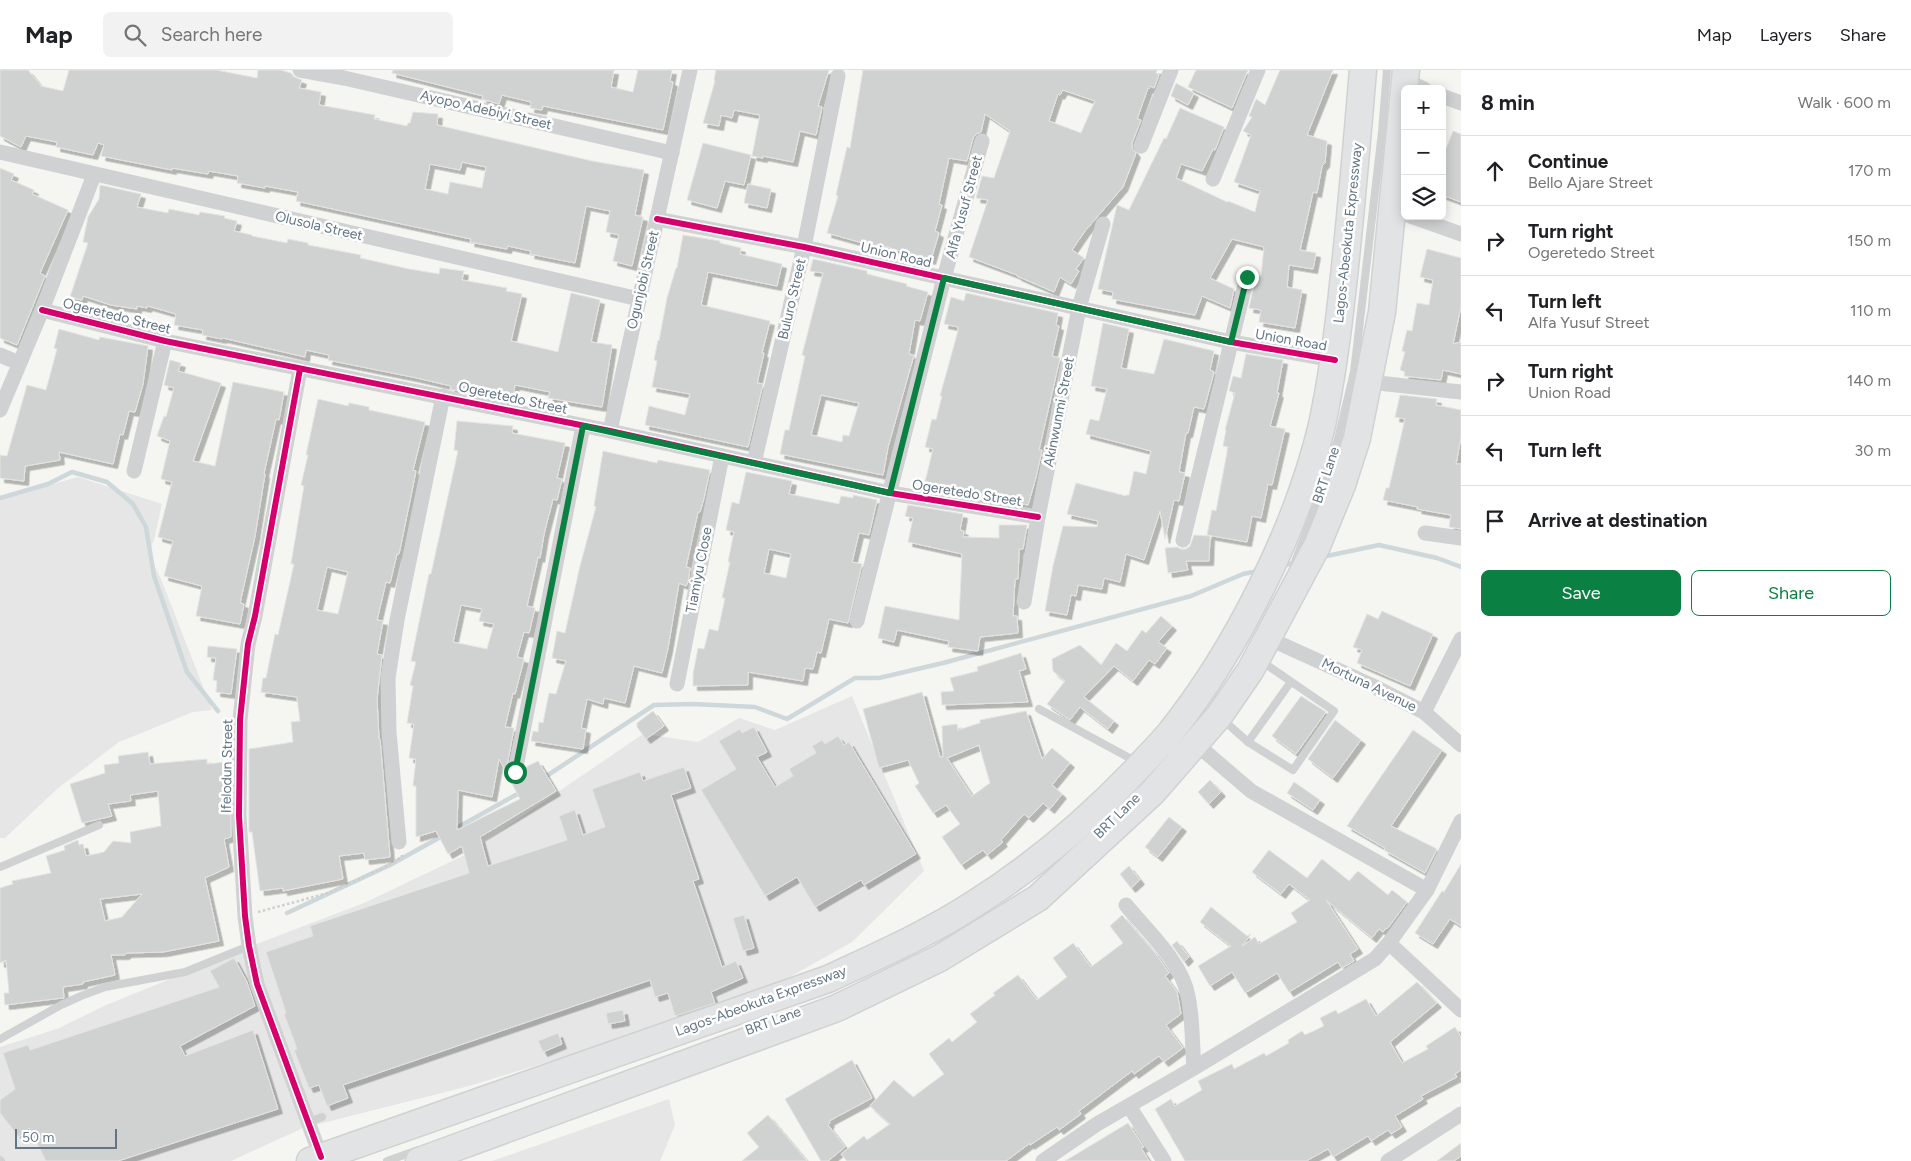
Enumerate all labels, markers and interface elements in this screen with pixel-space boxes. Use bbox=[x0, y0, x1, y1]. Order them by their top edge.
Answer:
search box bbox=[103, 12, 453, 57]
text: Map bbox=[25, 20, 73, 49]
icon: search bbox=[121, 21, 149, 49]
text: Search here bbox=[161, 23, 262, 46]
text: Map bbox=[1697, 24, 1732, 46]
text: Layers bbox=[1760, 24, 1812, 46]
text: Share bbox=[1840, 24, 1886, 46]
map controls bbox=[1401, 85, 1446, 220]
button: + bbox=[1401, 85, 1446, 130]
street label: Ayopo Adebiyi Street bbox=[419, 87, 553, 133]
text: 8 min bbox=[1481, 90, 1535, 115]
text: Walk · 600 m bbox=[1798, 93, 1891, 112]
button: − bbox=[1401, 130, 1446, 175]
street label: Lagos-Abeokuta Expressway bbox=[1330, 142, 1366, 324]
text: Continue bbox=[1528, 150, 1608, 173]
street label: Alfa Yusuf Street bbox=[942, 153, 986, 261]
icon: ahead bbox=[1481, 157, 1509, 185]
text: 170 m bbox=[1848, 161, 1891, 180]
text: Bello Ajare Street bbox=[1528, 173, 1653, 192]
button: layers bbox=[1401, 175, 1446, 220]
street label: Olusola Street bbox=[274, 208, 364, 244]
text: Turn right bbox=[1528, 220, 1614, 243]
icon: right bbox=[1481, 227, 1509, 255]
street label: Ogunjobi Street bbox=[623, 229, 663, 331]
text: 150 m bbox=[1847, 231, 1891, 250]
street label: Union Road bbox=[859, 239, 933, 271]
text: Ogeretedo Street bbox=[1528, 243, 1655, 262]
street label: Buluro Street bbox=[774, 257, 810, 341]
route end bbox=[1236, 266, 1259, 289]
text: Turn left bbox=[1528, 290, 1602, 313]
street label: Ogeretedo Street bbox=[61, 294, 173, 338]
icon: left bbox=[1481, 297, 1509, 325]
text: 110 m bbox=[1850, 301, 1891, 320]
text: Alfa Yusuf Street bbox=[1528, 313, 1650, 332]
street label: Union Road bbox=[1254, 325, 1328, 355]
street label: Akinwunmi Street bbox=[1040, 356, 1078, 468]
text: Turn right bbox=[1528, 360, 1614, 383]
icon: right bbox=[1481, 367, 1509, 395]
text: 140 m bbox=[1847, 371, 1891, 390]
street label: Ogeretedo Street bbox=[457, 378, 569, 418]
text: Union Road bbox=[1528, 383, 1611, 402]
icon: left bbox=[1481, 437, 1509, 465]
text: Turn left bbox=[1528, 439, 1602, 462]
text: 30 m bbox=[1854, 441, 1891, 460]
street label: BRT Lane bbox=[1309, 444, 1343, 505]
street label: Ogeretedo Street bbox=[911, 476, 1023, 510]
icon: arrive bbox=[1481, 507, 1509, 535]
text: Arrive at destination bbox=[1528, 509, 1707, 532]
street label: Tiamiyu Close bbox=[682, 525, 716, 615]
button: Save bbox=[1481, 570, 1681, 616]
button: Share bbox=[1691, 570, 1891, 616]
street label: Mortuna Avenue bbox=[1319, 655, 1420, 715]
street label: Ifelodun Street bbox=[218, 719, 236, 813]
route start bbox=[504, 761, 527, 784]
street label: BRT Lane bbox=[1090, 789, 1144, 842]
street label: Lagos-Abeokuta Expressway bbox=[673, 962, 849, 1040]
street label: BRT Lane bbox=[743, 1003, 804, 1039]
scale bar bbox=[15, 1126, 118, 1149]
text: 50 m bbox=[22, 1129, 54, 1146]

